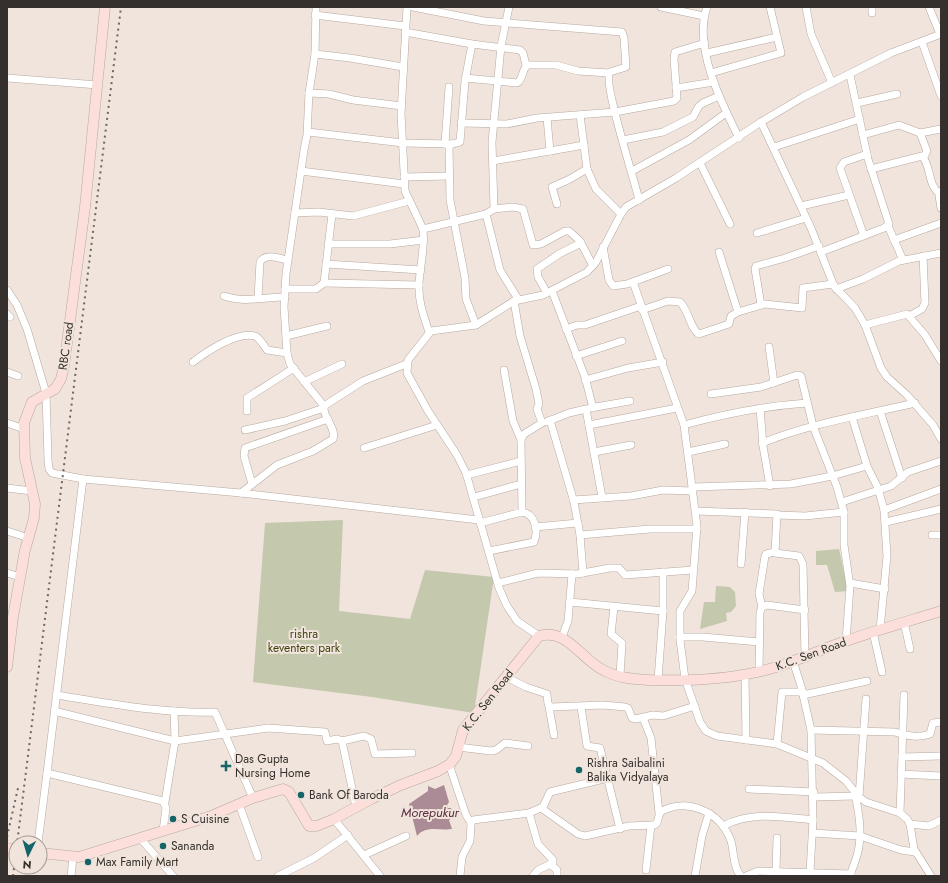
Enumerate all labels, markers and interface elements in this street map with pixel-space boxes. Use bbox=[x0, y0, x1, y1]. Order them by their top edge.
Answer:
street label: RBC road bbox=[54, 321, 78, 371]
park label: rishra keventers park bbox=[268, 625, 341, 657]
street label: K.C. Sen Road bbox=[773, 633, 849, 675]
street label: K.C. Sen Road bbox=[458, 665, 518, 735]
place label: Das Gupta Nursing Home bbox=[235, 750, 310, 782]
place label: Rishra Saibalini Balika Vidyalaya bbox=[587, 754, 669, 786]
marker: Das Gupta Nursing Home bbox=[220, 760, 232, 772]
marker: Rishra Saibalini Balika Vidyalaya bbox=[574, 765, 584, 775]
place label: Bank Of Baroda bbox=[309, 786, 389, 804]
marker: Bank Of Baroda bbox=[296, 790, 306, 800]
water label: Morepukur bbox=[401, 803, 460, 822]
place label: S Cuisine bbox=[181, 810, 229, 828]
marker: S Cuisine bbox=[168, 814, 178, 824]
north arrow bbox=[8, 835, 48, 875]
place label: Sananda bbox=[171, 837, 215, 855]
marker: Sananda bbox=[158, 841, 168, 851]
place label: Max Family Mart bbox=[96, 853, 178, 871]
text: N bbox=[22, 857, 32, 873]
marker: Max Family Mart bbox=[83, 857, 93, 867]

